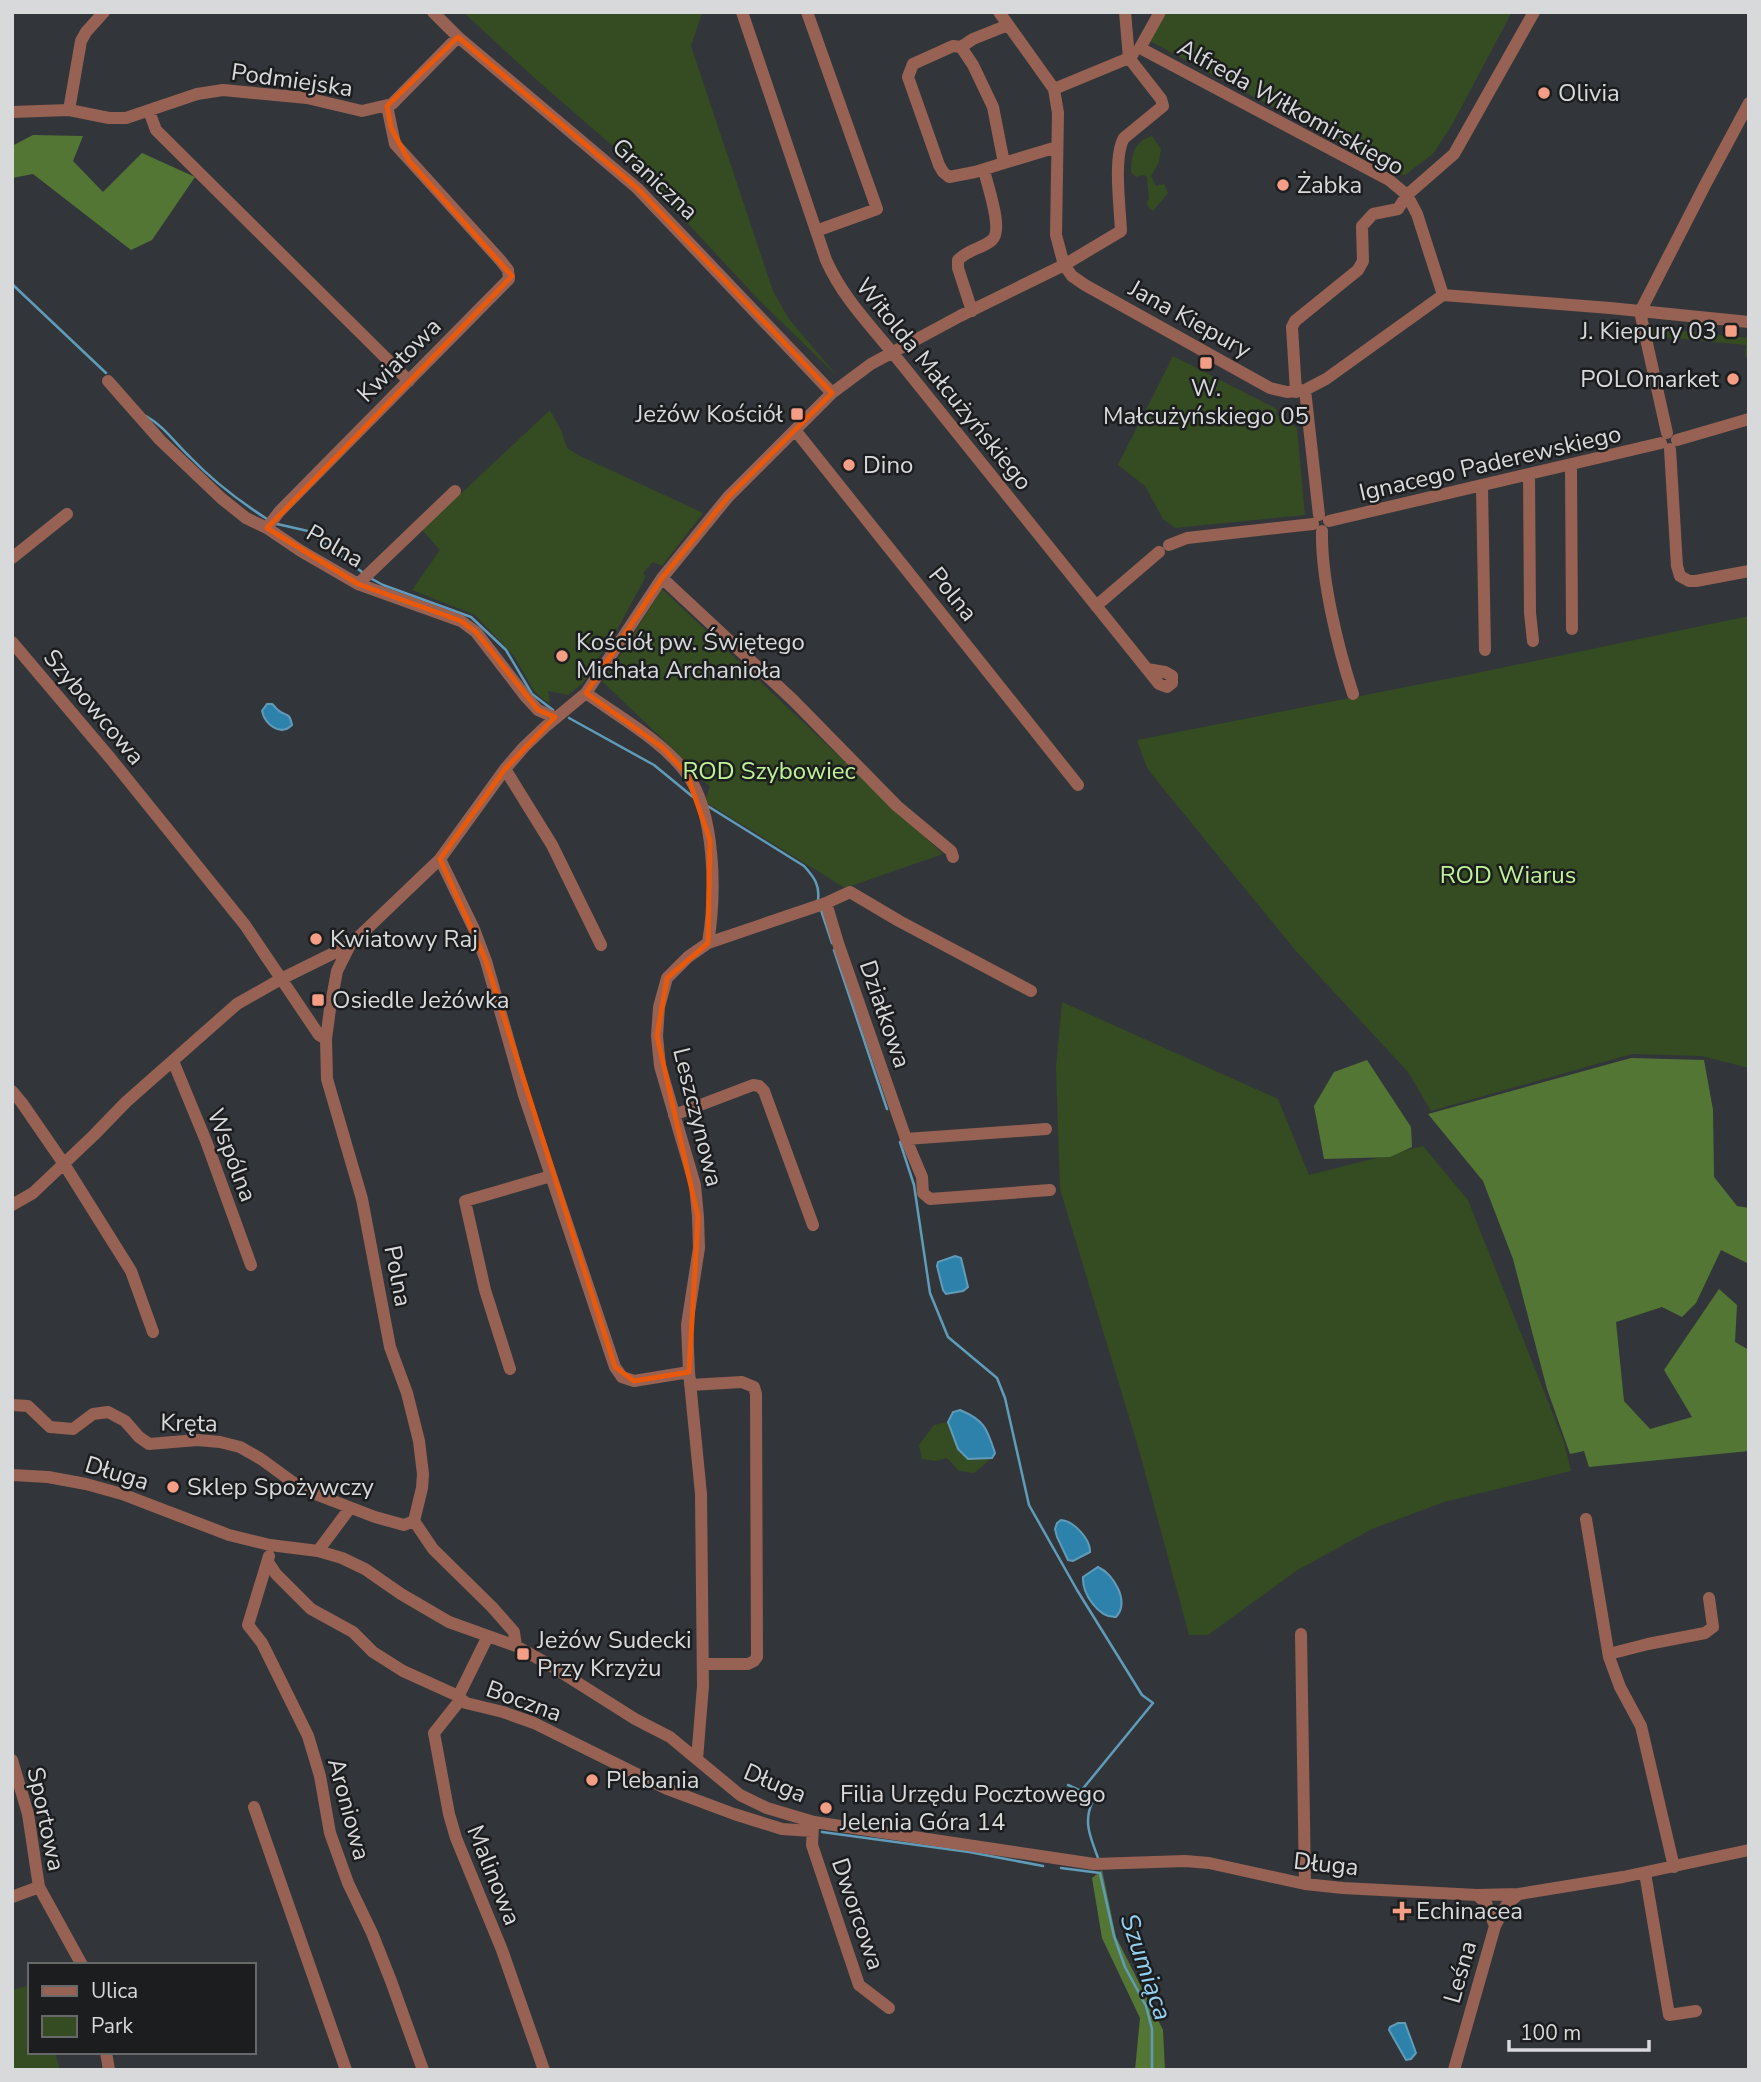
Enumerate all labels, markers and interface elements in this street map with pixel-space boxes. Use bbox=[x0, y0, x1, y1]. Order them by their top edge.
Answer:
street label: Alfreda Wiłkomirskiego bbox=[1172, 31, 1410, 183]
street label: Podmiejska bbox=[229, 56, 355, 104]
place label: Olivia bbox=[1558, 77, 1620, 109]
marker: Olivia bbox=[1536, 85, 1552, 101]
street label: Graniczna bbox=[605, 131, 705, 227]
place label: Żabka bbox=[1297, 169, 1362, 201]
marker: Żabka bbox=[1275, 177, 1291, 193]
street label: Witolda Małcużyńskiego bbox=[848, 271, 1040, 497]
street label: Jana Kiepury bbox=[1122, 272, 1258, 366]
street label: Kwiatowa bbox=[350, 311, 448, 409]
place label: J. Kiepury 03 bbox=[1580, 315, 1717, 347]
marker: J. Kiepury 03 bbox=[1723, 323, 1739, 339]
marker: W. Małcużyńskiego 05 bbox=[1198, 355, 1214, 371]
place label: POLOmarket bbox=[1580, 363, 1720, 395]
marker: POLOmarket bbox=[1725, 371, 1741, 387]
place label: W. Małcużyńskiego 05 bbox=[1103, 372, 1309, 432]
place label: Jeżów Kościół bbox=[634, 398, 783, 430]
marker: Jeżów Kościół bbox=[789, 406, 805, 422]
street label: Ignacego Paderewskiego bbox=[1356, 417, 1624, 509]
place label: Dino bbox=[863, 449, 913, 481]
marker: Dino bbox=[841, 457, 857, 473]
street label: Polna bbox=[300, 517, 370, 575]
street label: Polna bbox=[921, 560, 985, 628]
place label: Kościół pw. Świętego Michała Archanioła bbox=[576, 626, 805, 686]
street label: Szybowcowa bbox=[36, 642, 152, 772]
marker: Kościół pw. Świętego Michała Archanioła bbox=[554, 648, 570, 664]
park label: ROD Szybowiec bbox=[682, 755, 856, 787]
park label: ROD Wiarus bbox=[1440, 859, 1576, 891]
place label: Kwiatowy Raj bbox=[330, 923, 478, 955]
marker: Kwiatowy Raj bbox=[308, 931, 324, 947]
street label: Działkowa bbox=[852, 956, 918, 1072]
place label: Osiedle Jeżówka bbox=[332, 984, 510, 1016]
marker: Osiedle Jeżówka bbox=[310, 992, 326, 1008]
street label: Leszczynowa bbox=[665, 1044, 731, 1190]
street label: Wspólna bbox=[200, 1104, 264, 1206]
street label: Polna bbox=[376, 1243, 420, 1309]
street label: Kręta bbox=[160, 1407, 218, 1439]
street label: Długa bbox=[81, 1448, 153, 1498]
place label: Sklep Spożywczy bbox=[187, 1471, 374, 1503]
marker: Sklep Spożywczy bbox=[165, 1479, 181, 1495]
place label: Jeżów Sudecki Przy Krzyżu bbox=[536, 1624, 692, 1684]
marker: Jeżów Sudecki Przy Krzyżu bbox=[515, 1646, 531, 1662]
street label: Boczna bbox=[482, 1673, 566, 1729]
street label: Aroniowa bbox=[320, 1754, 378, 1864]
street label: Długa bbox=[739, 1756, 811, 1810]
street label: Sportowa bbox=[19, 1764, 73, 1874]
place label: Plebania bbox=[606, 1764, 700, 1796]
marker: Plebania bbox=[584, 1772, 600, 1788]
place label: Filia Urzędu Pocztowego Jelenia Góra 14 bbox=[839, 1778, 1106, 1838]
marker: Filia Urzędu Pocztowego Jelenia Góra 14 bbox=[818, 1800, 834, 1816]
street label: Malinowa bbox=[459, 1820, 529, 1930]
street label: Długa bbox=[1292, 1845, 1360, 1883]
street label: Dworcowa bbox=[824, 1854, 892, 1974]
place label: Echinacea bbox=[1416, 1895, 1523, 1927]
marker: Echinacea bbox=[1394, 1903, 1410, 1919]
water label: Szumiąca bbox=[1111, 1909, 1181, 2025]
street label: Leśna bbox=[1436, 1937, 1484, 2007]
legend bbox=[28, 1963, 256, 2054]
text: Ulica bbox=[91, 1977, 138, 2005]
scale bar bbox=[1509, 2008, 1649, 2052]
text: Park bbox=[91, 2012, 133, 2040]
text: 100 m bbox=[1520, 2019, 1581, 2047]

